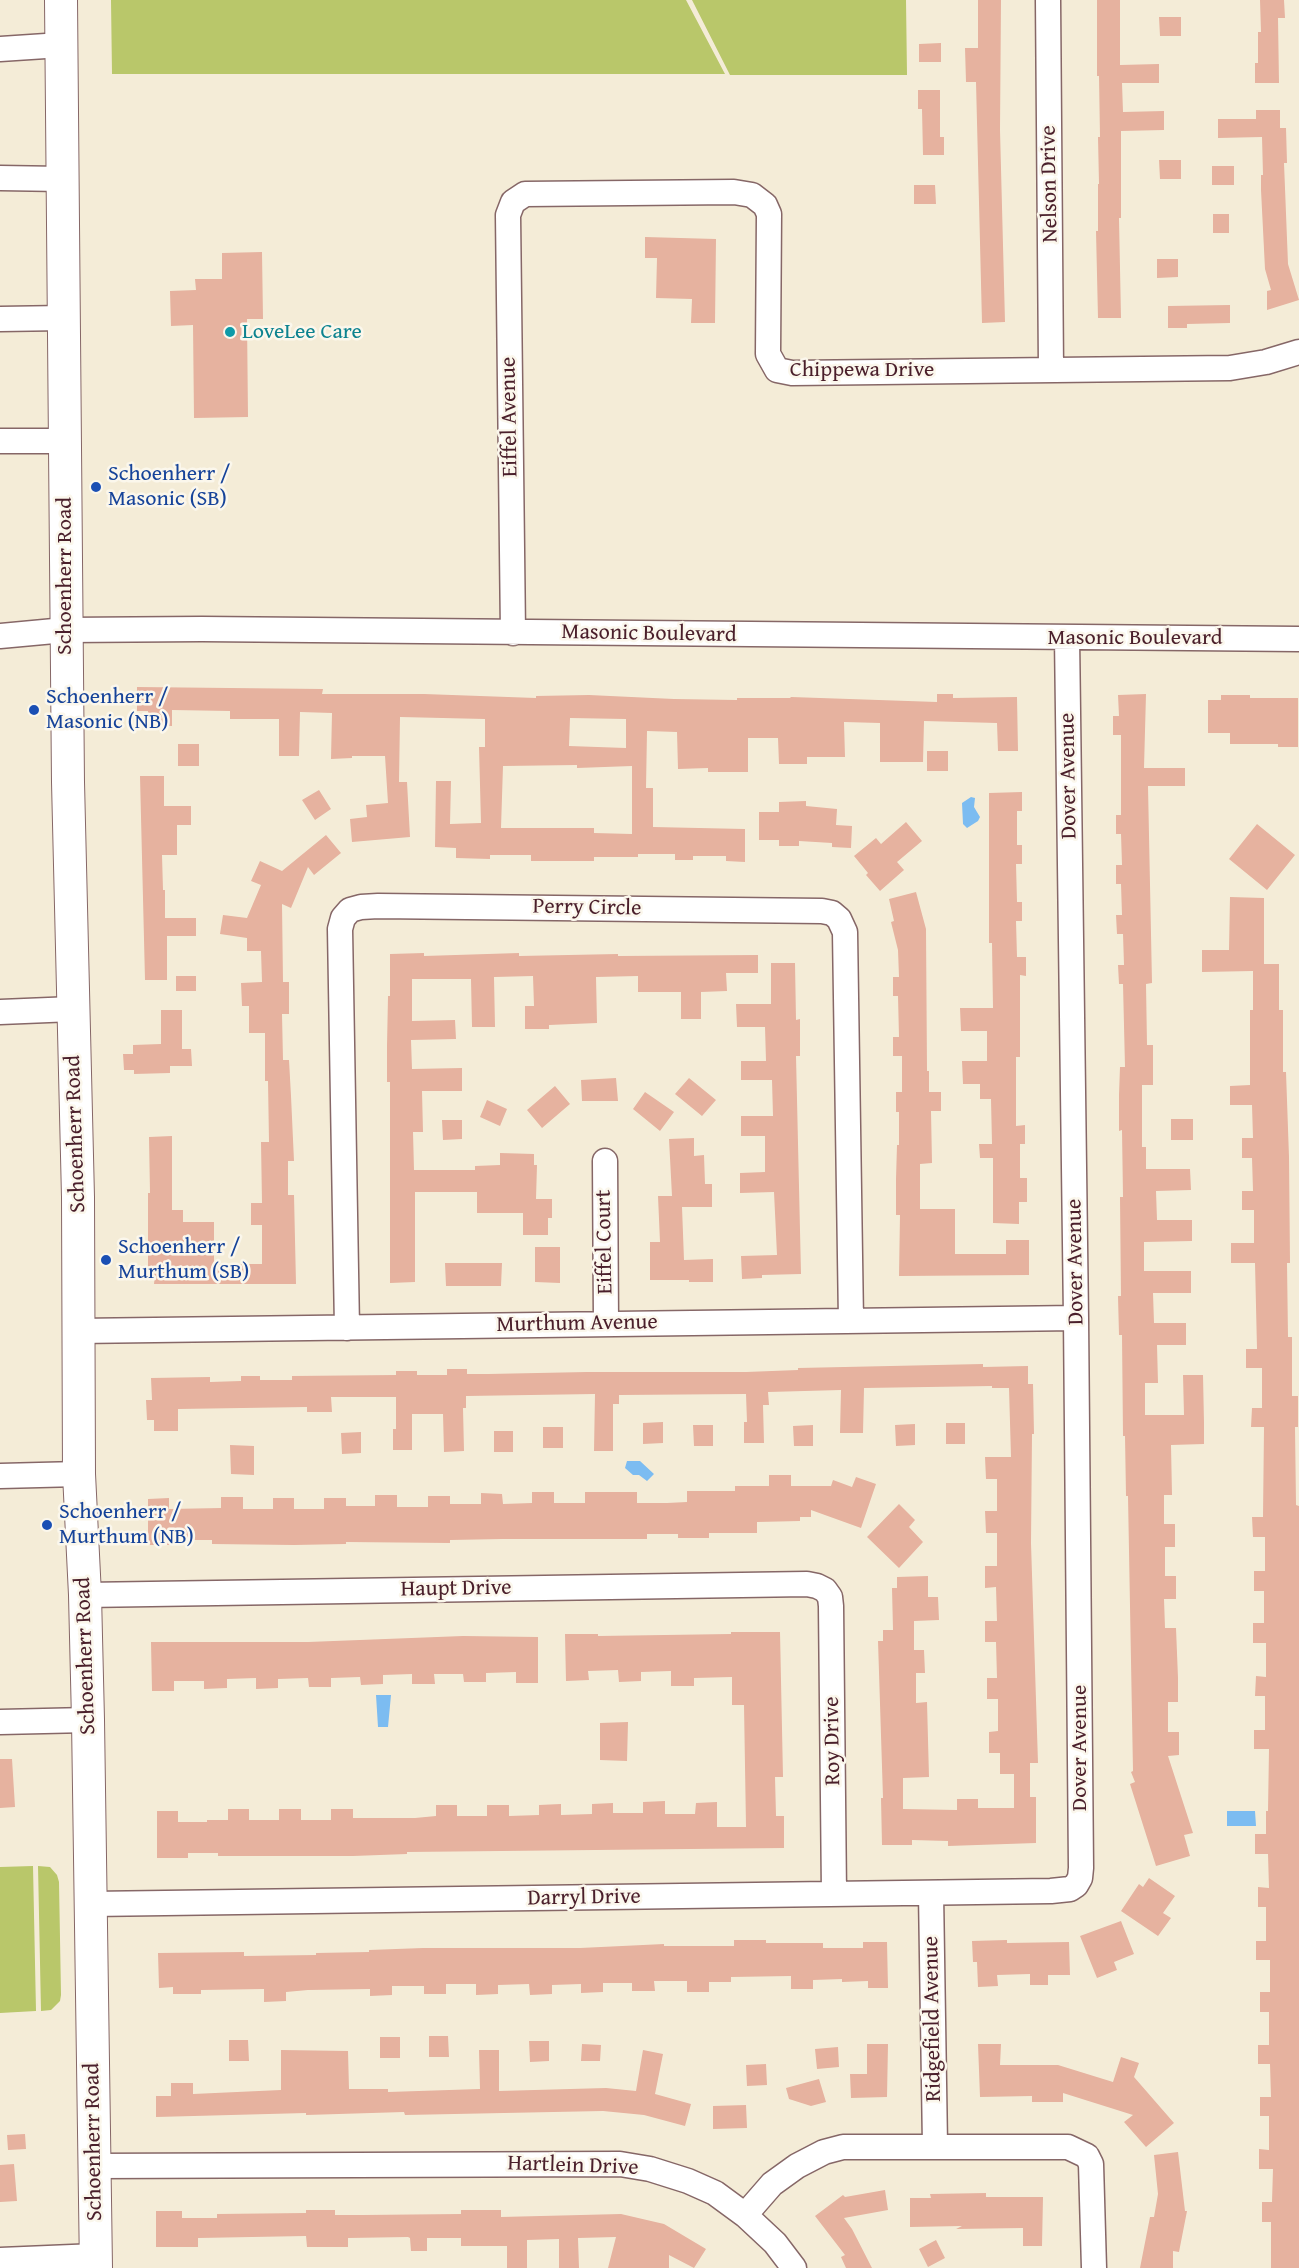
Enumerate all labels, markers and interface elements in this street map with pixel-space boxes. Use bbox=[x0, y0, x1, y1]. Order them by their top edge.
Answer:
street label: Nelson Drive bbox=[1036, 125, 1064, 243]
place label: LoveLee Care bbox=[242, 319, 362, 345]
marker: LoveLee Care bbox=[223, 325, 237, 339]
street label: Eiffel Avenue bbox=[496, 357, 524, 477]
street label: Chippewa Drive bbox=[790, 357, 934, 383]
place label: Schoenherr / Masonic (SB) bbox=[108, 461, 230, 512]
marker: Schoenherr / Masonic (SB) bbox=[89, 480, 103, 494]
street label: Schoenherr Road bbox=[52, 497, 78, 655]
street label: Masonic Boulevard bbox=[561, 619, 737, 649]
street label: Masonic Boulevard bbox=[1047, 625, 1223, 651]
place label: Schoenherr / Masonic (NB) bbox=[46, 684, 169, 736]
marker: Schoenherr / Masonic (NB) bbox=[27, 703, 41, 717]
street label: Dover Avenue bbox=[1055, 713, 1083, 839]
street label: Perry Circle bbox=[532, 894, 642, 922]
street label: Schoenherr Road bbox=[60, 1055, 92, 1213]
street label: Eiffel Court bbox=[591, 1189, 619, 1295]
street label: Dover Avenue bbox=[1062, 1199, 1090, 1325]
place label: Schoenherr / Murthum (SB) bbox=[118, 1234, 249, 1286]
marker: Schoenherr / Murthum (SB) bbox=[99, 1253, 113, 1267]
street label: Murthum Avenue bbox=[496, 1309, 658, 1339]
place label: Schoenherr / Murthum (NB) bbox=[59, 1499, 194, 1550]
marker: Schoenherr / Murthum (NB) bbox=[40, 1518, 54, 1532]
street label: Haupt Drive bbox=[400, 1575, 512, 1603]
street label: Schoenherr Road bbox=[70, 1577, 102, 1735]
street label: Dover Avenue bbox=[1067, 1685, 1093, 1811]
street label: Roy Drive bbox=[819, 1696, 847, 1786]
street label: Darryl Drive bbox=[527, 1884, 641, 1912]
street label: Ridgefield Avenue bbox=[918, 1936, 948, 2102]
street label: Schoenherr Road bbox=[79, 2063, 109, 2221]
street label: Hartlein Drive bbox=[507, 2151, 639, 2181]

